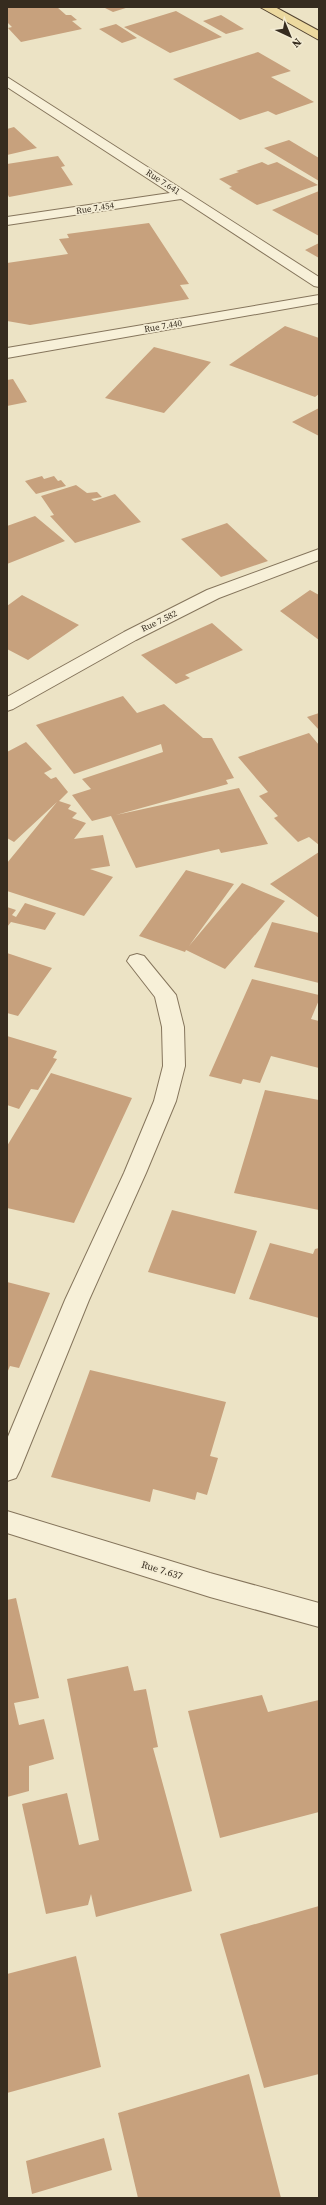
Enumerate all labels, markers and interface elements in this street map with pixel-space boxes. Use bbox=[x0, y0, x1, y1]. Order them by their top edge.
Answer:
north arrow bbox=[270, 16, 310, 56]
text: N bbox=[289, 35, 305, 51]
street label: Rue 7.641 bbox=[144, 167, 182, 197]
street label: Rue 7.454 bbox=[75, 199, 115, 217]
street label: Rue 7.440 bbox=[143, 317, 183, 335]
street label: Rue 7.582 bbox=[139, 607, 179, 635]
street label: Rue 7.637 bbox=[140, 1558, 184, 1582]

